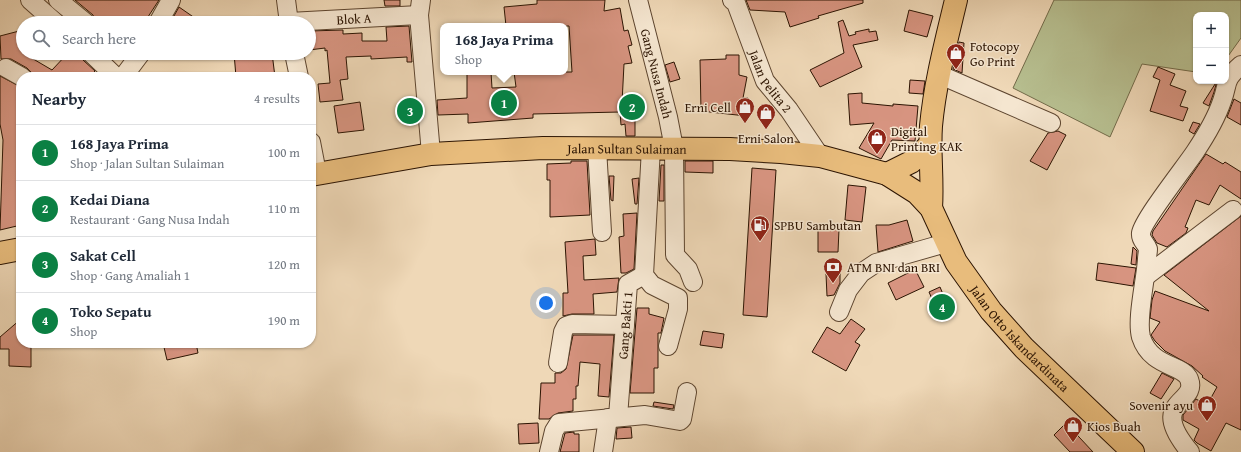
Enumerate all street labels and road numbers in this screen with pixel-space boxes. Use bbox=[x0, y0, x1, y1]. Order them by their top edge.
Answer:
street label: Blok A bbox=[336, 9, 372, 29]
street label: Gang Nusa Indah bbox=[636, 27, 677, 121]
street label: Jalan Pelita 2 bbox=[744, 46, 796, 117]
street label: Jalan Sultan Sulaiman bbox=[565, 139, 687, 159]
street label: Jalan Otto Iskandardinata bbox=[964, 280, 1074, 397]
street label: Gang Bakti 1 bbox=[613, 291, 637, 360]

